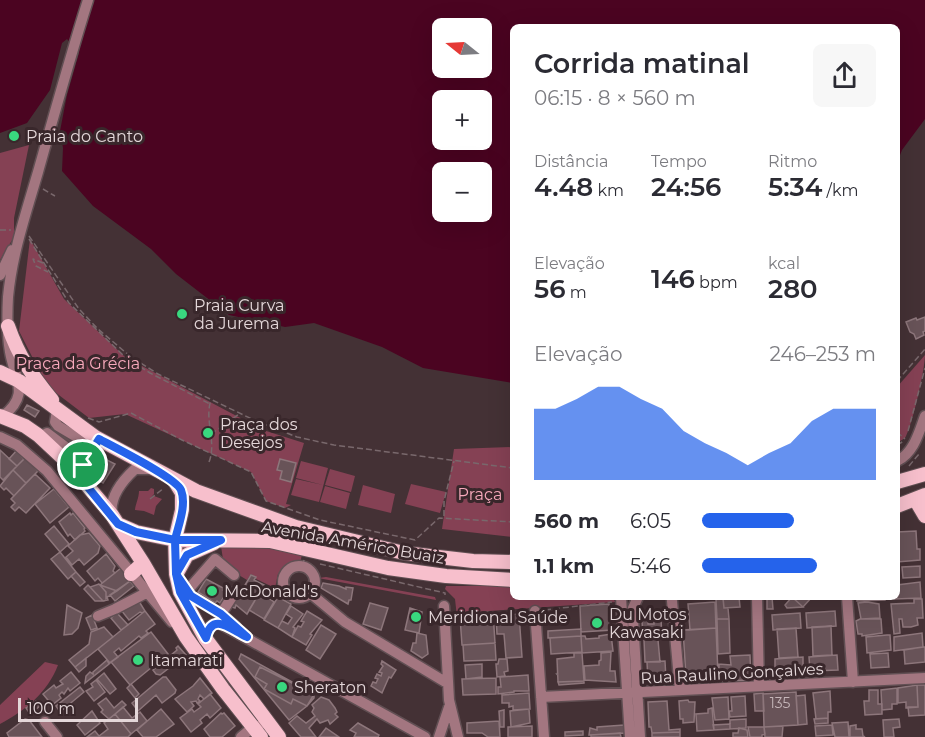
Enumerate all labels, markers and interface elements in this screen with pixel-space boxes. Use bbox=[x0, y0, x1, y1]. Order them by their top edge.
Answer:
north arrow bbox=[432, 18, 492, 78]
map controls bbox=[432, 18, 492, 222]
button: share bbox=[813, 44, 876, 107]
text: Corrida matinal bbox=[534, 47, 750, 80]
text: 06:15 · 8 × 560 m bbox=[534, 86, 696, 110]
button: + bbox=[432, 90, 492, 150]
place label: Praia do Canto bbox=[26, 127, 143, 146]
marker: Praia do Canto bbox=[7, 129, 21, 143]
text: Distância bbox=[534, 152, 608, 171]
text: Tempo bbox=[651, 152, 707, 171]
text: Ritmo bbox=[768, 152, 817, 171]
button: − bbox=[432, 162, 492, 222]
text: 4.48 bbox=[534, 171, 593, 203]
text: 24:56 bbox=[651, 171, 721, 203]
text: 5:34 bbox=[768, 171, 822, 203]
text: km bbox=[593, 181, 624, 200]
text: /km bbox=[822, 181, 858, 200]
text: Elevação bbox=[534, 254, 605, 273]
text: kcal bbox=[768, 254, 800, 273]
text: 146 bbox=[651, 263, 695, 295]
text: 56 bbox=[534, 273, 566, 305]
text: bpm bbox=[695, 273, 738, 292]
text: 280 bbox=[768, 273, 818, 305]
text: m bbox=[566, 283, 587, 302]
place label: Praia Curva da Jurema bbox=[194, 296, 285, 333]
marker: Praia Curva da Jurema bbox=[175, 307, 189, 321]
text: Elevação bbox=[534, 342, 623, 366]
text: 246–253 m bbox=[770, 342, 876, 366]
park label: Praça da Grécia bbox=[16, 354, 140, 373]
place label: Praça dos Desejos bbox=[220, 415, 298, 452]
marker: Praça dos Desejos bbox=[201, 426, 215, 440]
pin bbox=[57, 439, 108, 490]
icon: arrive bbox=[66, 448, 99, 481]
park label: Praça bbox=[458, 485, 502, 504]
text: 560 m bbox=[534, 509, 599, 533]
text: 6:05 bbox=[630, 509, 671, 533]
street label: Avenida Américo Buaiz bbox=[260, 517, 446, 568]
text: 1.1 km bbox=[534, 554, 594, 578]
text: 5:46 bbox=[630, 554, 671, 578]
place label: McDonald's bbox=[224, 582, 318, 601]
marker: McDonald's bbox=[205, 584, 219, 598]
place label: Du Motos Kawasaki bbox=[609, 605, 687, 642]
place label: Meridional Saúde bbox=[428, 608, 568, 627]
marker: Meridional Saúde bbox=[409, 610, 423, 624]
marker: Du Motos Kawasaki bbox=[590, 616, 604, 630]
place label: Itamarati bbox=[150, 651, 223, 670]
marker: Itamarati bbox=[131, 653, 145, 667]
street label: Rua Raulino Gonçalves bbox=[640, 659, 824, 688]
place label: Sheraton bbox=[294, 678, 367, 697]
marker: Sheraton bbox=[275, 680, 289, 694]
house number: 135 bbox=[770, 694, 790, 712]
scale bar bbox=[18, 695, 138, 722]
text: 100 m bbox=[27, 699, 75, 718]

